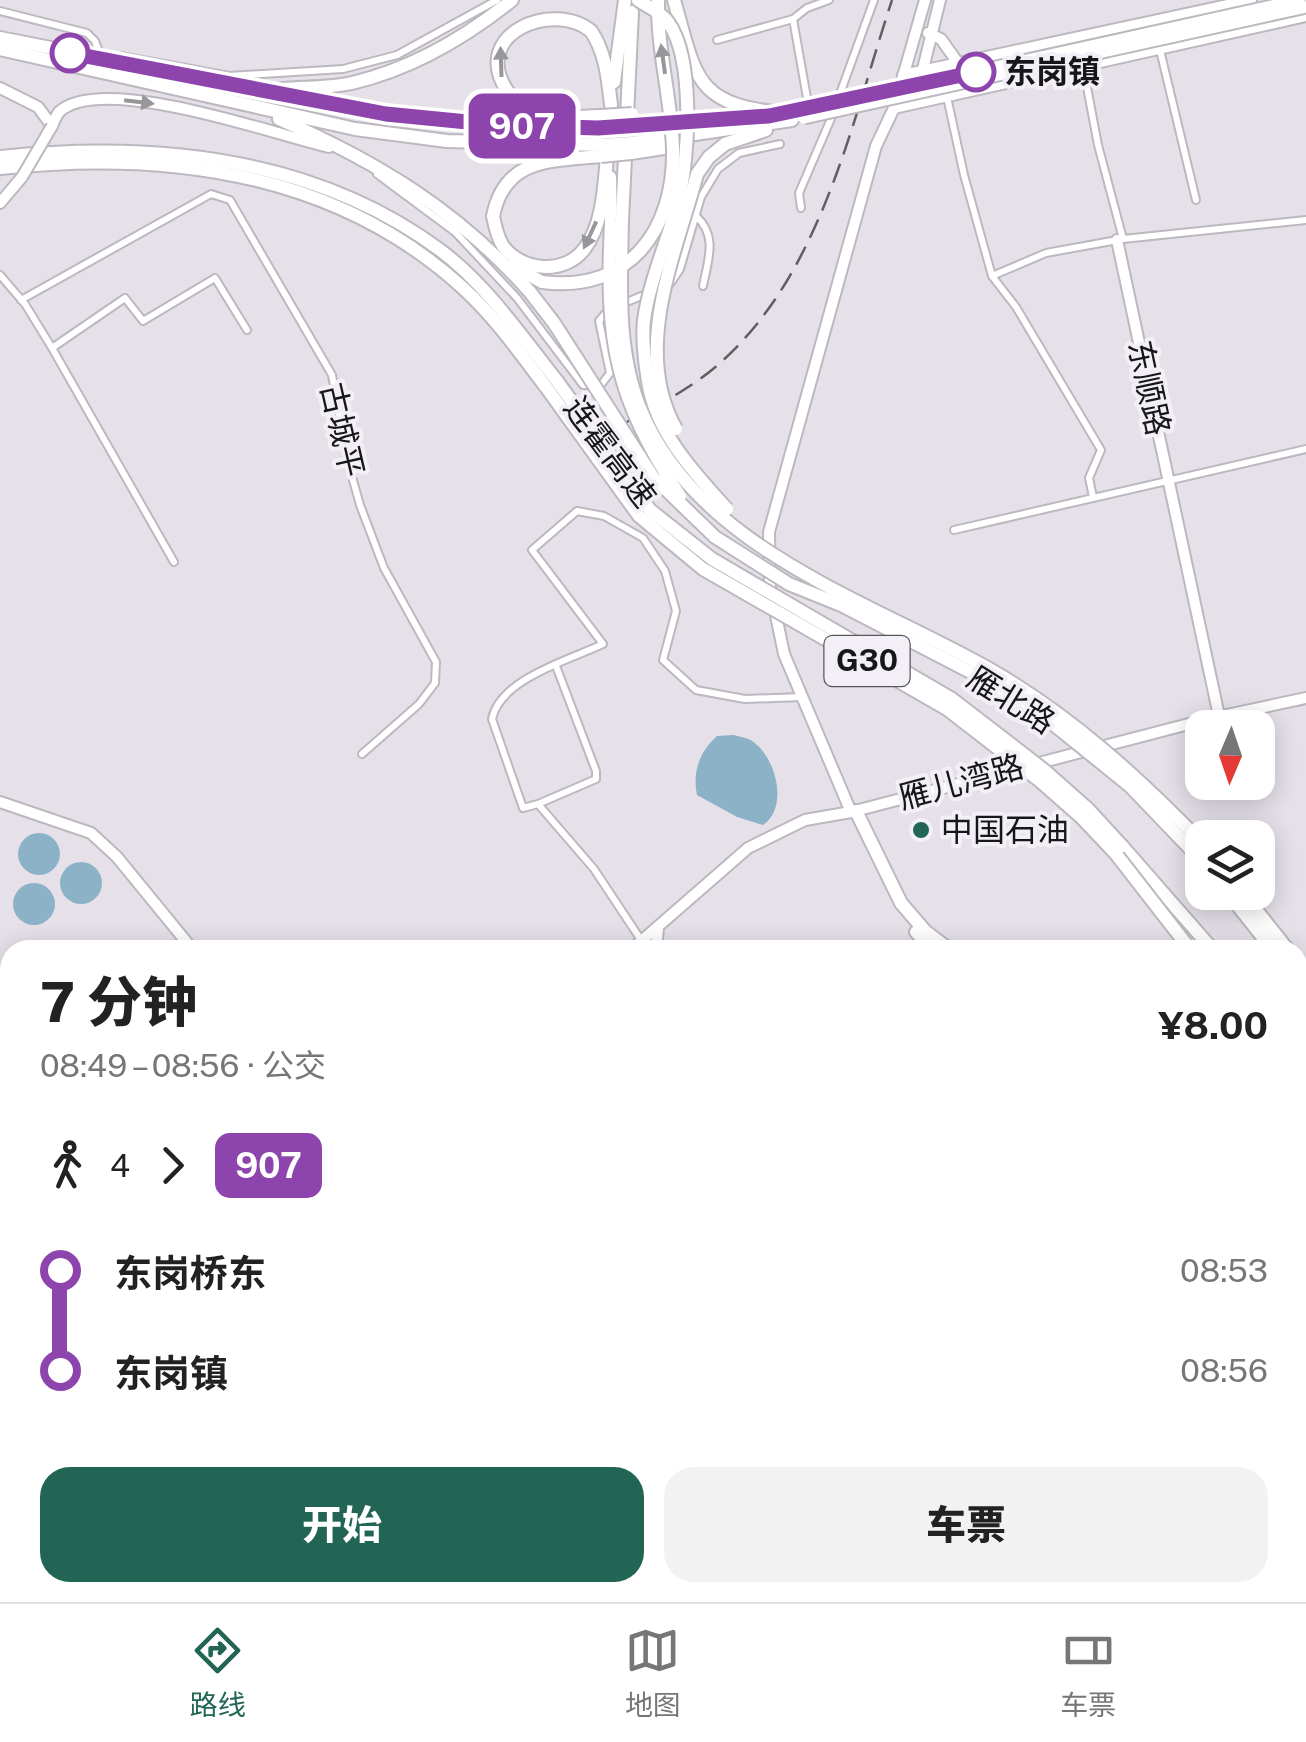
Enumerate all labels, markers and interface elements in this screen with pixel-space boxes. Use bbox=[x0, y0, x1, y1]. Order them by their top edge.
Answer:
unlabelled marker bbox=[51, 34, 89, 72]
one-way arrow bbox=[655, 43, 671, 75]
one-way arrow bbox=[492, 46, 508, 77]
marker: 东岗镇 bbox=[957, 53, 995, 91]
place label: 东岗镇 bbox=[1004, 53, 1100, 90]
one-way arrow bbox=[124, 94, 155, 110]
line badge: 907 bbox=[464, 94, 580, 158]
text: 907 bbox=[489, 106, 555, 147]
one-way arrow bbox=[581, 221, 598, 250]
street label: 东顺路 bbox=[1121, 337, 1178, 439]
street label: 古城平 bbox=[314, 379, 371, 481]
street label: 连霍高速 bbox=[557, 389, 664, 514]
road number: G30 bbox=[824, 636, 910, 686]
street label: 雁北路 bbox=[961, 658, 1062, 741]
north arrow bbox=[1185, 710, 1275, 800]
map controls bbox=[1185, 710, 1275, 910]
street label: 雁儿湾路 bbox=[894, 747, 1027, 816]
place label: 中国石油 bbox=[941, 811, 1069, 848]
marker: 中国石油 bbox=[910, 819, 932, 841]
button: layers bbox=[1185, 820, 1275, 910]
text: 7 分钟 bbox=[40, 970, 197, 1034]
text: ¥8.00 bbox=[1158, 1003, 1268, 1048]
text: 08:49 – 08:56 · 公交 bbox=[40, 1047, 326, 1084]
icon: walk bbox=[40, 1138, 95, 1193]
icon: forward bbox=[145, 1138, 200, 1193]
text: 907 bbox=[235, 1145, 302, 1186]
text: 4 bbox=[110, 1147, 130, 1184]
text: 东岗桥东 bbox=[114, 1251, 266, 1296]
text: 08:53 bbox=[1180, 1252, 1268, 1289]
text: 东岗镇 bbox=[114, 1351, 228, 1396]
text: 08:56 bbox=[1180, 1352, 1268, 1389]
button: 开始 bbox=[40, 1467, 644, 1582]
button: 车票 bbox=[664, 1467, 1268, 1582]
tab: 路线 bbox=[190, 1623, 246, 1723]
tab: 地图 bbox=[625, 1623, 681, 1723]
tab: 车票 bbox=[1060, 1623, 1116, 1723]

